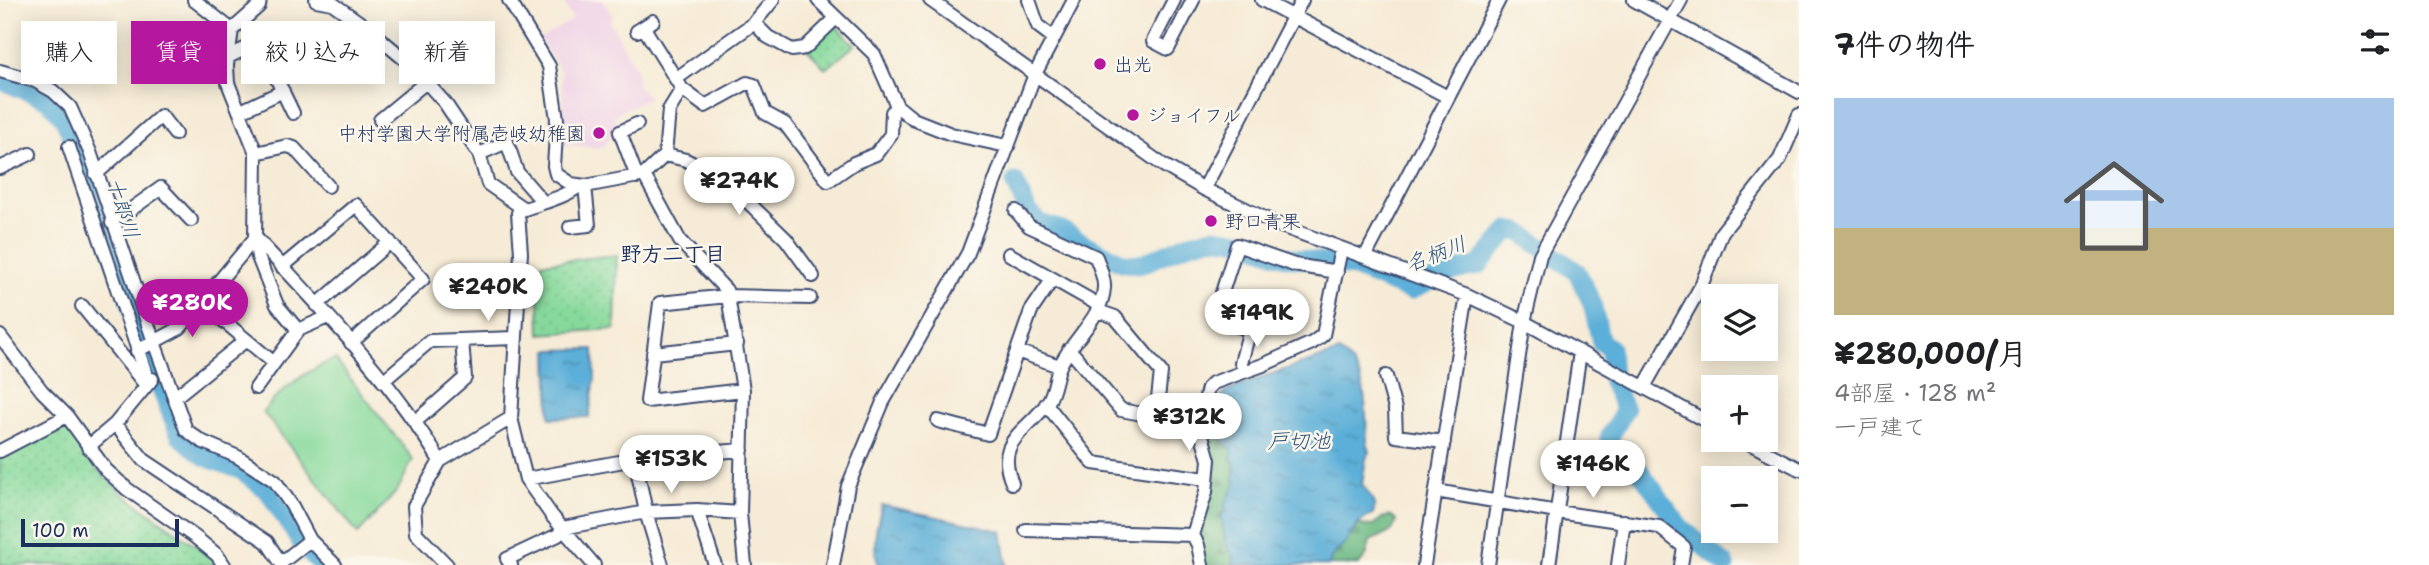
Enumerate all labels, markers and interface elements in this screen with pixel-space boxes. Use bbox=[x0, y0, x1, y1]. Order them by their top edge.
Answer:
chip: 購入 bbox=[21, 21, 117, 84]
chip: 賃貸 bbox=[131, 21, 227, 84]
chip: 絞り込み bbox=[241, 21, 385, 84]
chip: 新着 bbox=[399, 21, 495, 84]
icon: filters bbox=[2356, 23, 2394, 61]
text: 7件の物件 bbox=[1834, 24, 1975, 65]
place label: 出光 bbox=[1114, 52, 1152, 77]
marker: 出光 bbox=[1092, 56, 1108, 72]
place label: ジョイフル bbox=[1147, 103, 1241, 128]
marker: ジョイフル bbox=[1125, 107, 1141, 123]
place label: 中村学園大学附属壱岐幼稚園 bbox=[338, 121, 585, 146]
marker: 中村学園大学附属壱岐幼稚園 bbox=[591, 125, 607, 141]
icon: home bbox=[2051, 143, 2177, 269]
pin: ¥274K bbox=[690, 158, 788, 217]
text: ¥274K bbox=[700, 165, 778, 195]
water label: 十郎川 bbox=[100, 174, 146, 242]
place label: 野口青果 bbox=[1225, 209, 1301, 234]
marker: 野口青果 bbox=[1203, 213, 1219, 229]
water label: 名柄川 bbox=[1402, 230, 1470, 278]
district label: 野方二丁目 bbox=[621, 240, 726, 268]
pin: ¥240K bbox=[439, 264, 537, 323]
text: ¥240K bbox=[448, 271, 528, 301]
pin: ¥280K bbox=[143, 280, 241, 339]
map controls bbox=[1701, 284, 1778, 543]
button: layers bbox=[1701, 284, 1778, 361]
text: ¥280K bbox=[152, 287, 232, 317]
pin: ¥149K bbox=[1208, 290, 1306, 349]
text: ¥149K bbox=[1221, 297, 1293, 327]
text: ¥280,000/月 bbox=[1834, 333, 2027, 374]
button: + bbox=[1701, 375, 1778, 452]
text: 4部屋 · 128 m² bbox=[1834, 378, 1996, 408]
pin: ¥312K bbox=[1140, 393, 1238, 453]
text: ¥312K bbox=[1153, 401, 1225, 431]
text: 一戸建て bbox=[1834, 412, 1926, 442]
water label: 戸切池 bbox=[1268, 427, 1331, 455]
pin: ¥153K bbox=[622, 435, 720, 495]
pin: ¥146K bbox=[1544, 440, 1642, 500]
text: ¥153K bbox=[635, 443, 707, 473]
text: ¥146K bbox=[1556, 448, 1630, 478]
button: − bbox=[1701, 466, 1778, 543]
scale bar bbox=[21, 516, 178, 548]
text: 100 m bbox=[32, 518, 89, 543]

